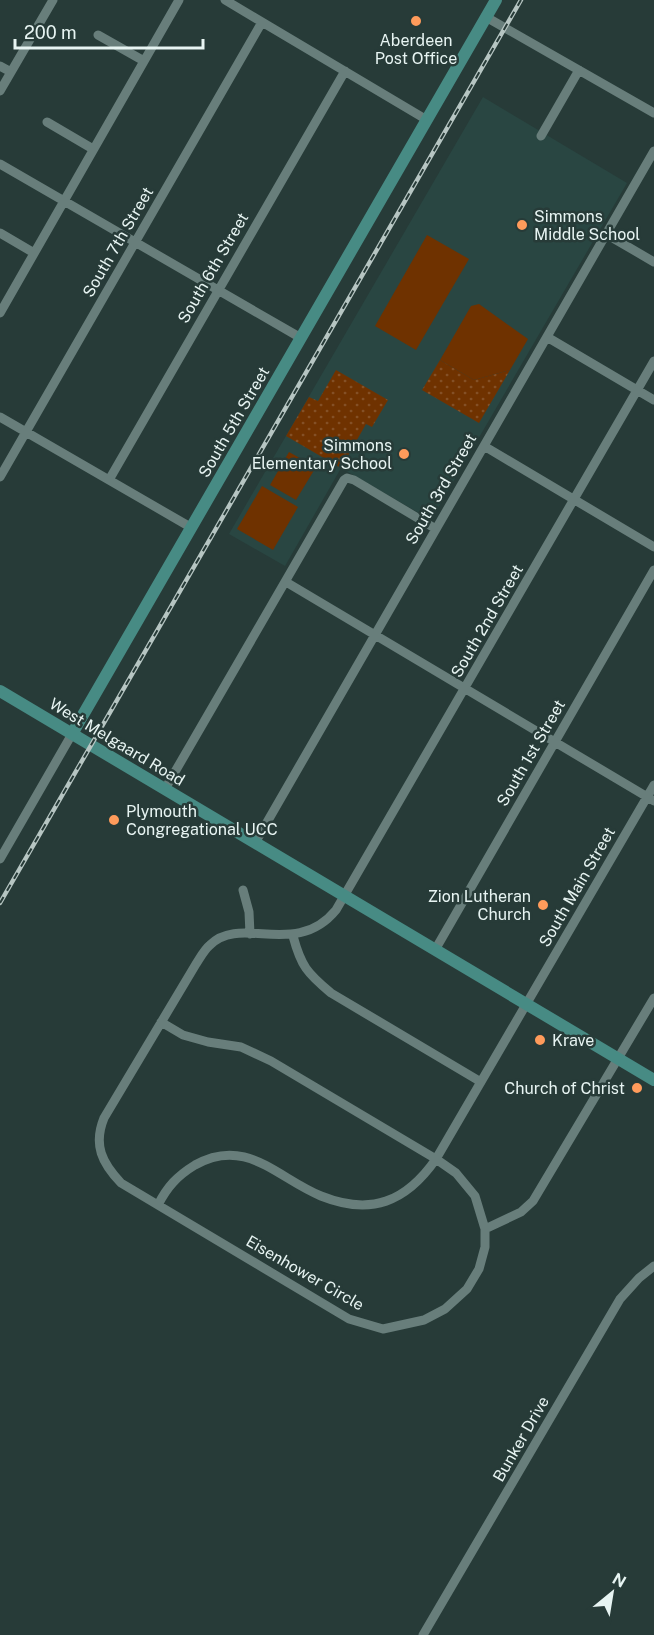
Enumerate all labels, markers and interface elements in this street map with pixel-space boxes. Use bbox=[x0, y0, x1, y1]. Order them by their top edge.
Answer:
scale bar bbox=[15, 12, 202, 50]
marker: Aberdeen Post Office bbox=[409, 14, 423, 28]
text: 200 m bbox=[24, 22, 77, 43]
place label: Aberdeen Post Office bbox=[375, 31, 457, 68]
street label: South 7th Street bbox=[79, 184, 157, 300]
place label: Simmons Middle School bbox=[534, 207, 640, 244]
street label: South 6th Street bbox=[174, 209, 252, 327]
marker: Simmons Middle School bbox=[515, 218, 529, 232]
street label: South 5th Street bbox=[195, 363, 273, 481]
street label: South 3rd Street bbox=[402, 430, 480, 548]
place label: Simmons Elementary School bbox=[252, 436, 392, 473]
marker: Simmons Elementary School bbox=[397, 447, 411, 461]
street label: South 2nd Street bbox=[447, 561, 527, 681]
street label: West Melgaard Road bbox=[46, 694, 188, 790]
street label: South 1st Street bbox=[493, 696, 569, 810]
place label: Plymouth Congregational UCC bbox=[126, 802, 278, 839]
marker: Plymouth Congregational UCC bbox=[107, 813, 121, 827]
street label: South Main Street bbox=[535, 824, 619, 950]
place label: Zion Lutheran Church bbox=[428, 887, 531, 924]
marker: Zion Lutheran Church bbox=[536, 898, 550, 912]
place label: Krave bbox=[552, 1031, 594, 1050]
marker: Krave bbox=[533, 1033, 547, 1047]
place label: Church of Christ bbox=[504, 1079, 625, 1098]
marker: Church of Christ bbox=[630, 1081, 644, 1095]
street label: Eisenhower Circle bbox=[243, 1232, 367, 1314]
street label: Bunker Drive bbox=[489, 1393, 553, 1485]
north arrow bbox=[582, 1563, 642, 1623]
text: N bbox=[609, 1569, 629, 1592]

